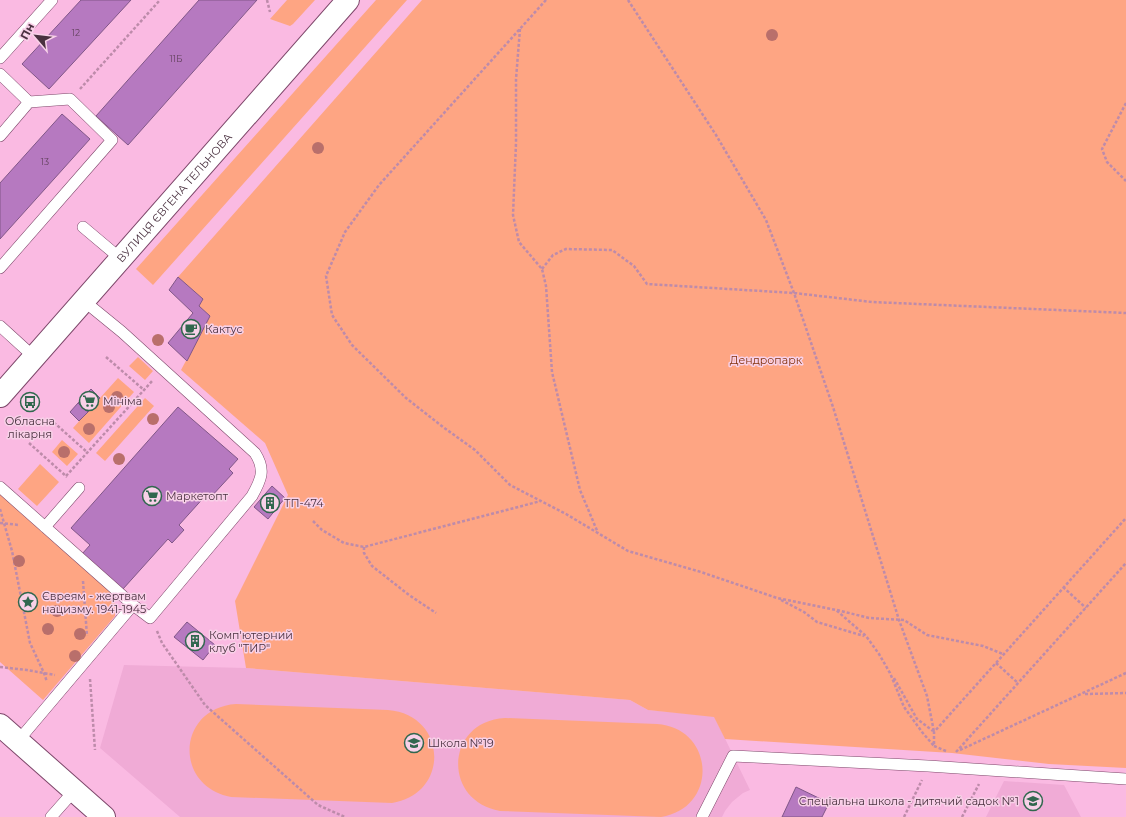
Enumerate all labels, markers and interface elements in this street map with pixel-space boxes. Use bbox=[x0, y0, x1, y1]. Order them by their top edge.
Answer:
north arrow bbox=[16, 16, 56, 56]
text: Пн bbox=[17, 21, 37, 42]
house number: 12 bbox=[72, 27, 80, 38]
house number: 11Б bbox=[169, 53, 183, 64]
street label: ВУЛИЦЯ ЄВГЕНА ТЕЛЬНОВА bbox=[114, 129, 235, 265]
house number: 13 bbox=[41, 156, 49, 167]
cafe icon: Кактус bbox=[180, 318, 202, 340]
place label: Кактус bbox=[205, 322, 243, 336]
park label: Дендропарк bbox=[730, 353, 803, 367]
supermarket icon: Мініма bbox=[78, 390, 100, 412]
bus stop icon: Обласна лікарня bbox=[19, 391, 41, 413]
place label: Мініма bbox=[103, 394, 142, 408]
place label: Обласна лікарня bbox=[5, 414, 55, 441]
supermarket icon: Маркетопт bbox=[141, 485, 163, 507]
place label: Маркетопт bbox=[166, 489, 229, 503]
building icon: ТП-474 bbox=[259, 492, 281, 514]
place label: ТП-474 bbox=[284, 496, 324, 510]
place label: Євреям - жертвам нацизму. 1941-1945 bbox=[42, 589, 146, 616]
place icon: Євреям - жертвам нацизму. 1941-1945 bbox=[17, 591, 39, 613]
place label: Комп'ютерний клуб "ТИР" bbox=[209, 628, 293, 655]
building icon: Комп'ютерний клуб "ТИР" bbox=[184, 630, 206, 652]
school or university icon: Школа №19 bbox=[403, 732, 425, 754]
place label: Школа №19 bbox=[428, 736, 494, 750]
school or university icon: Спеціальна школа - дитячий садок №1 bbox=[1022, 790, 1044, 812]
place label: Спеціальна школа - дитячий садок №1 bbox=[799, 794, 1019, 808]

